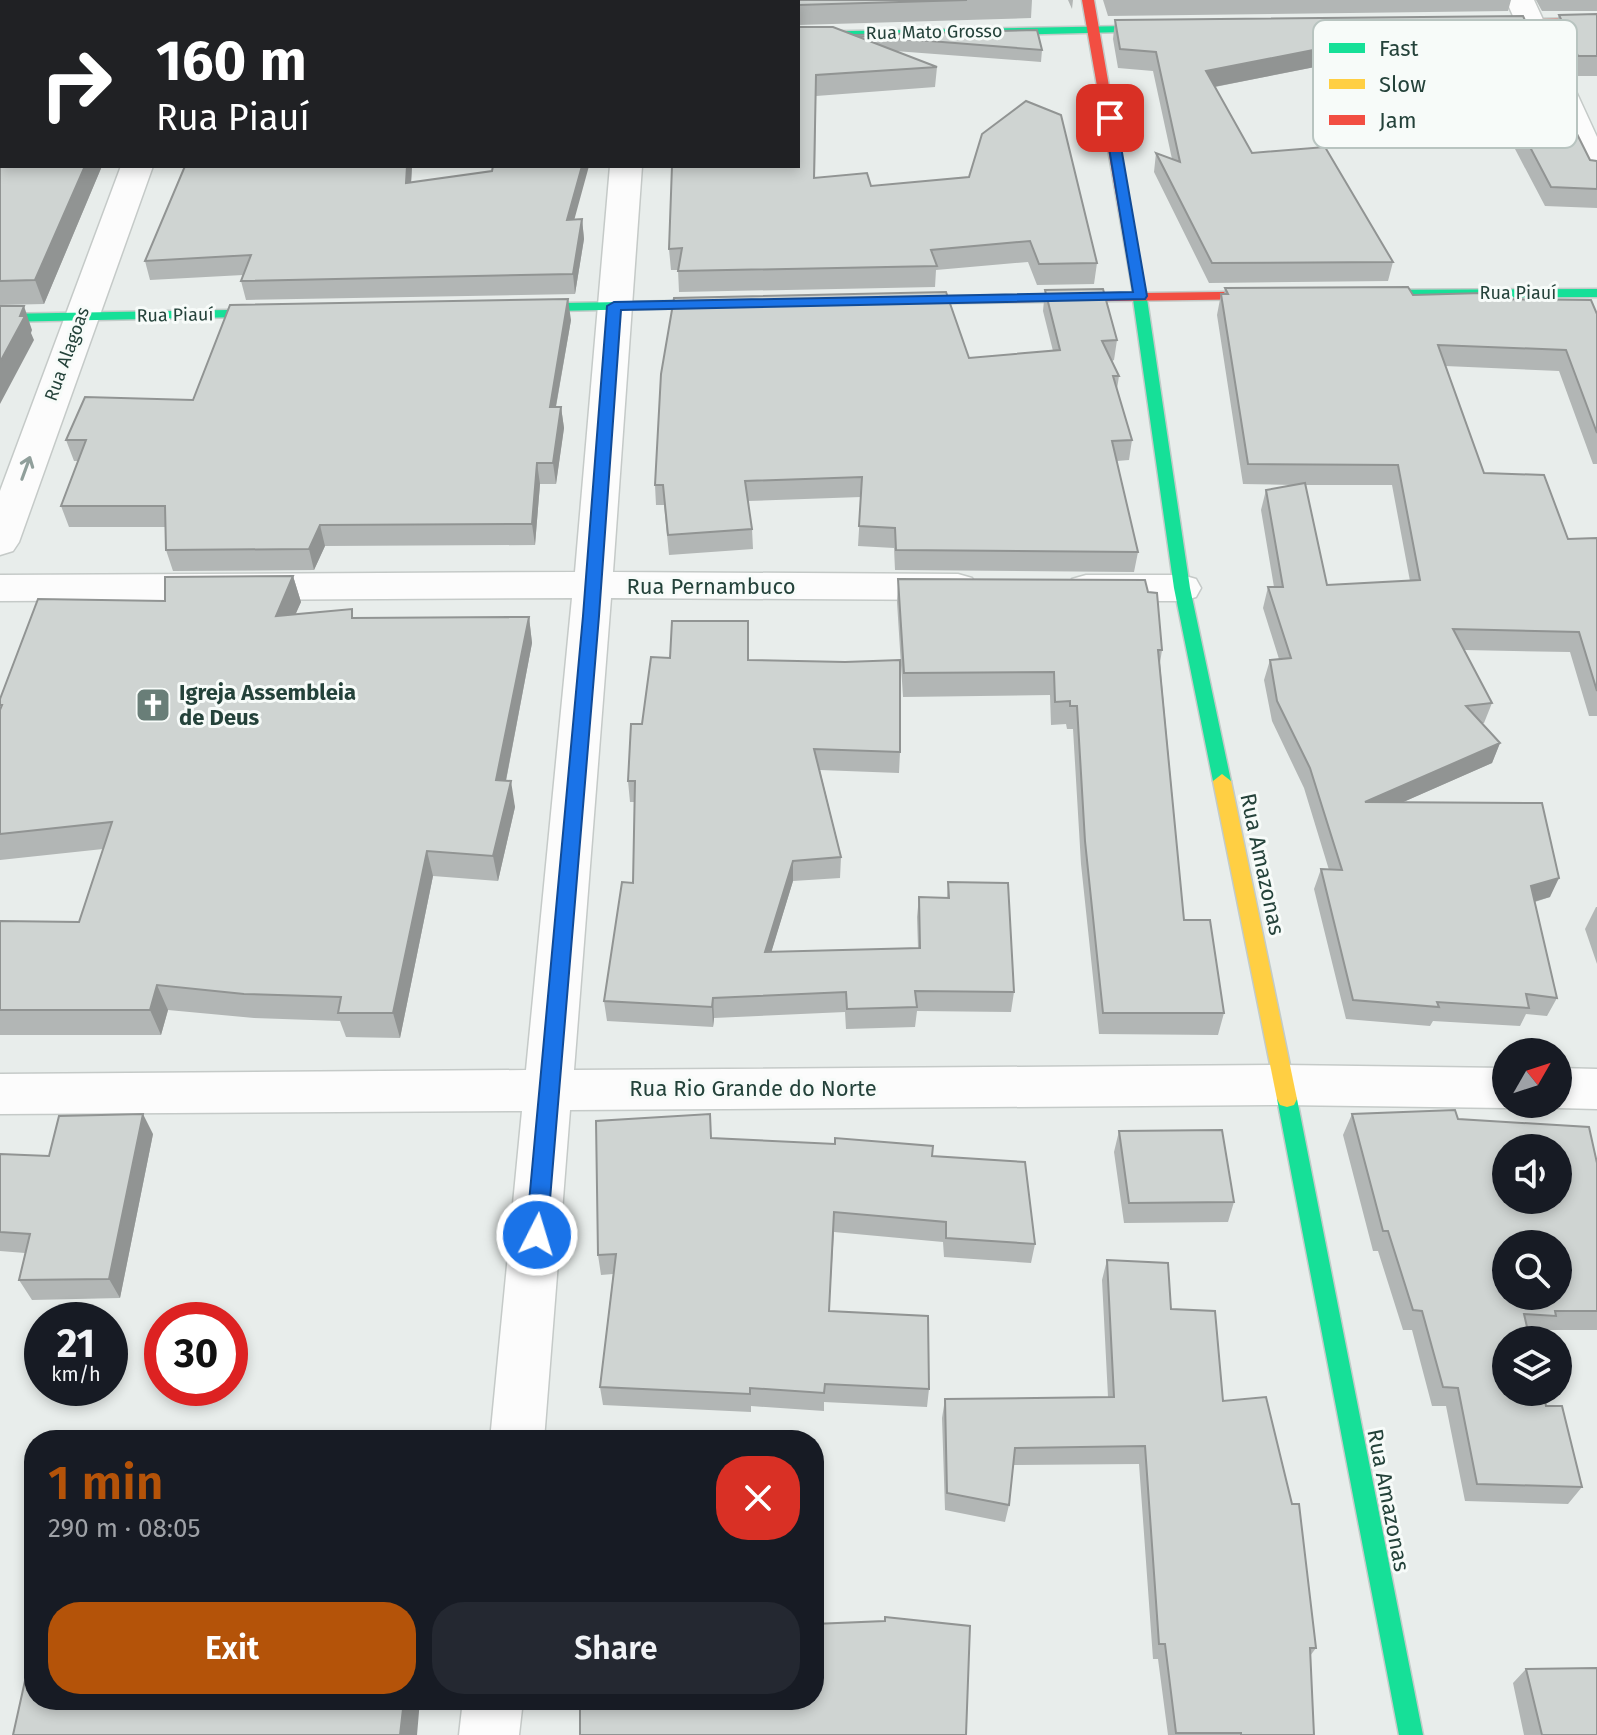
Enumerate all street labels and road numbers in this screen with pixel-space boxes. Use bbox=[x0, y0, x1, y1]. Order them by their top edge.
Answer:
street label: Rua Mato Grosso bbox=[865, 20, 1003, 44]
street label: Rua Piauí bbox=[1480, 282, 1556, 304]
street label: Rua Piauí bbox=[136, 303, 214, 327]
street label: Rua Alagoas bbox=[40, 304, 94, 404]
street label: Rua Pernambuco bbox=[626, 573, 796, 600]
street label: Rua Amazonas bbox=[1234, 791, 1291, 938]
street label: Rua Rio Grande do Norte bbox=[629, 1075, 877, 1102]
street label: Rua Amazonas bbox=[1361, 1427, 1416, 1574]

